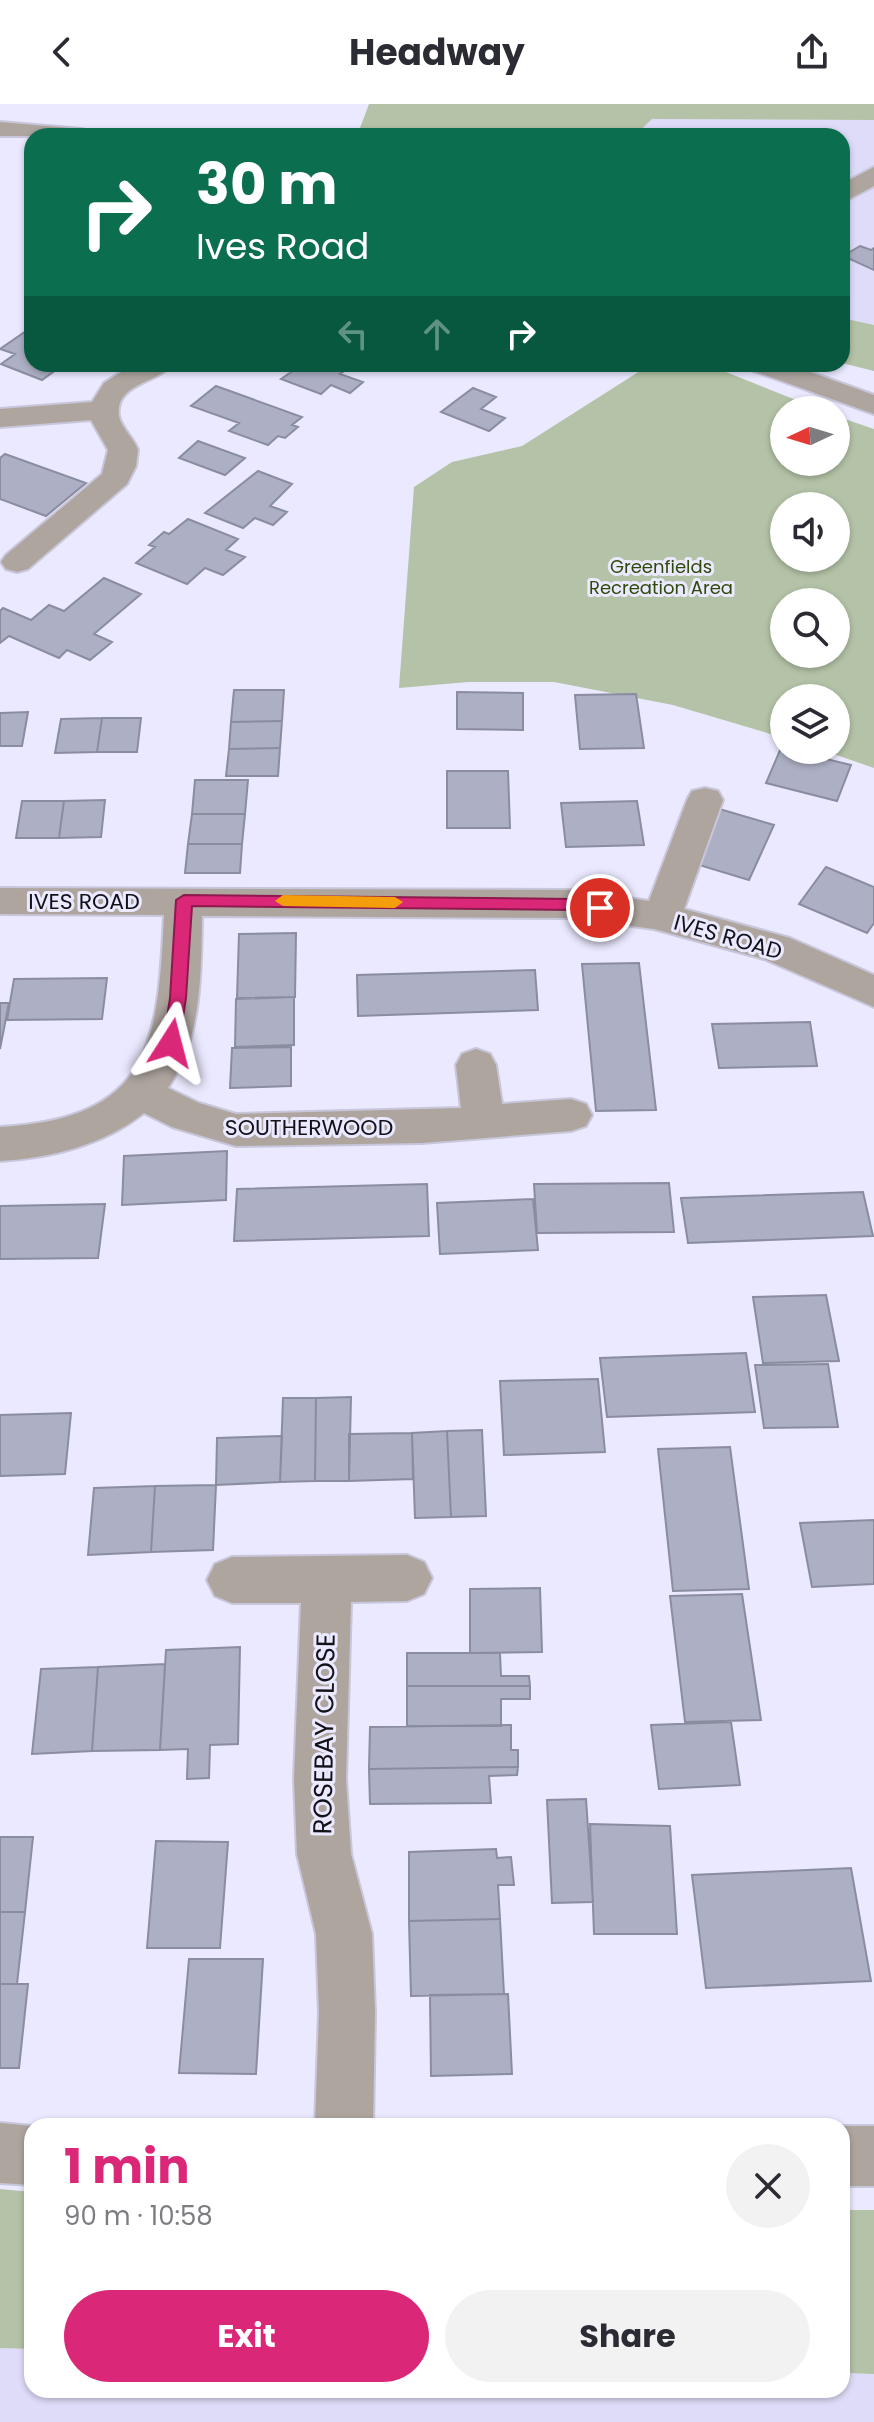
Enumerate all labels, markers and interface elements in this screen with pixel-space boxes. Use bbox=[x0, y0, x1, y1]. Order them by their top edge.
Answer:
text: Headway bbox=[349, 27, 525, 78]
icon: back bbox=[40, 30, 84, 74]
icon: share bbox=[790, 30, 834, 74]
text: 30 m bbox=[196, 145, 338, 224]
icon: right bbox=[64, 160, 168, 264]
text: Ives Road bbox=[196, 221, 369, 272]
icon: left bbox=[331, 312, 375, 356]
icon: ahead bbox=[415, 312, 459, 356]
icon: right bbox=[499, 312, 543, 356]
north arrow bbox=[770, 396, 850, 476]
map controls bbox=[770, 396, 850, 764]
button: sound bbox=[770, 492, 850, 572]
park label: Greenfields Recreation Area bbox=[589, 554, 733, 600]
button: search bbox=[770, 588, 850, 668]
button: layers bbox=[770, 684, 850, 764]
pin bbox=[566, 874, 634, 942]
street label: IVES ROAD bbox=[28, 886, 140, 917]
icon: arrive bbox=[578, 886, 622, 930]
street label: IVES ROAD bbox=[670, 907, 786, 967]
position arrow bbox=[129, 1001, 213, 1085]
street label: SOUTHERWOOD bbox=[225, 1112, 393, 1143]
street label: ROSEBAY CLOSE bbox=[304, 1633, 344, 1835]
text: 1 min bbox=[64, 2133, 190, 2200]
button: close bbox=[726, 2144, 810, 2228]
text: 90 m · 10:58 bbox=[64, 2198, 213, 2234]
button: Exit bbox=[64, 2290, 429, 2382]
button: Share bbox=[445, 2290, 810, 2382]

